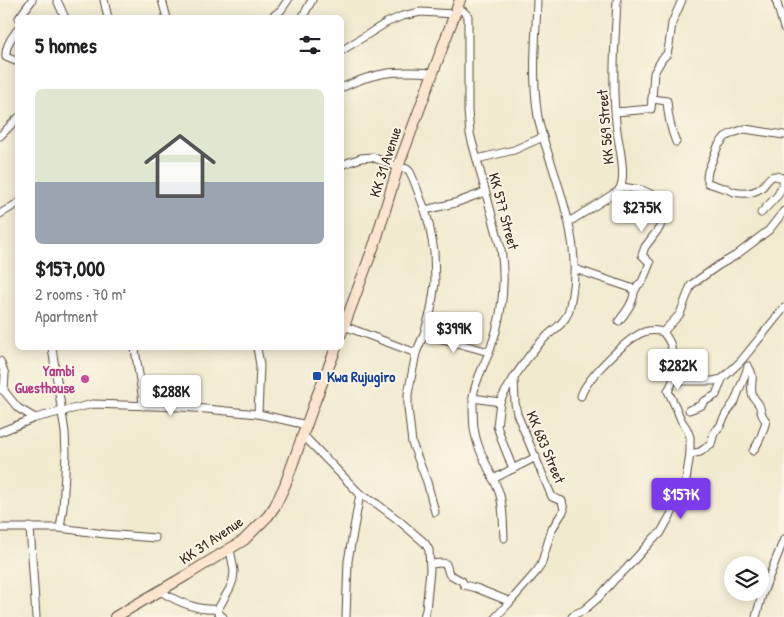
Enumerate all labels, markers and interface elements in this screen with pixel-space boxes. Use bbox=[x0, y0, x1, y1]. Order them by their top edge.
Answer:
text: 5 homes bbox=[35, 31, 97, 60]
icon: filters bbox=[296, 31, 324, 59]
street label: KK 569 Street bbox=[591, 88, 619, 165]
icon: home bbox=[135, 121, 225, 211]
street label: KK 31 Avenue bbox=[364, 124, 406, 200]
street label: KK 577 Street bbox=[484, 170, 525, 253]
pin: $275K bbox=[607, 190, 677, 233]
text: $275K bbox=[623, 196, 661, 218]
text: $157,000 bbox=[35, 254, 105, 283]
text: 2 rooms · 70 m² bbox=[35, 283, 126, 305]
text: Apartment bbox=[35, 305, 98, 327]
pin: $399K bbox=[419, 312, 489, 354]
text: $399K bbox=[436, 317, 472, 339]
pin: $282K bbox=[643, 348, 713, 391]
text: $282K bbox=[659, 354, 697, 376]
place label: Yambi Guesthouse bbox=[15, 360, 75, 398]
place label: Kwa Rujugiro bbox=[327, 366, 395, 388]
marker: Kwa Rujugiro bbox=[311, 370, 323, 382]
marker: Yambi Guesthouse bbox=[79, 373, 91, 385]
pin: $288K bbox=[136, 374, 206, 417]
text: $288K bbox=[152, 380, 190, 402]
street label: KK 683 Street bbox=[521, 408, 571, 487]
pin: $157K bbox=[646, 478, 716, 520]
text: $157K bbox=[663, 483, 699, 505]
street label: KK 31 Avenue bbox=[175, 511, 247, 569]
map controls bbox=[724, 556, 769, 601]
button: layers bbox=[724, 556, 769, 601]

